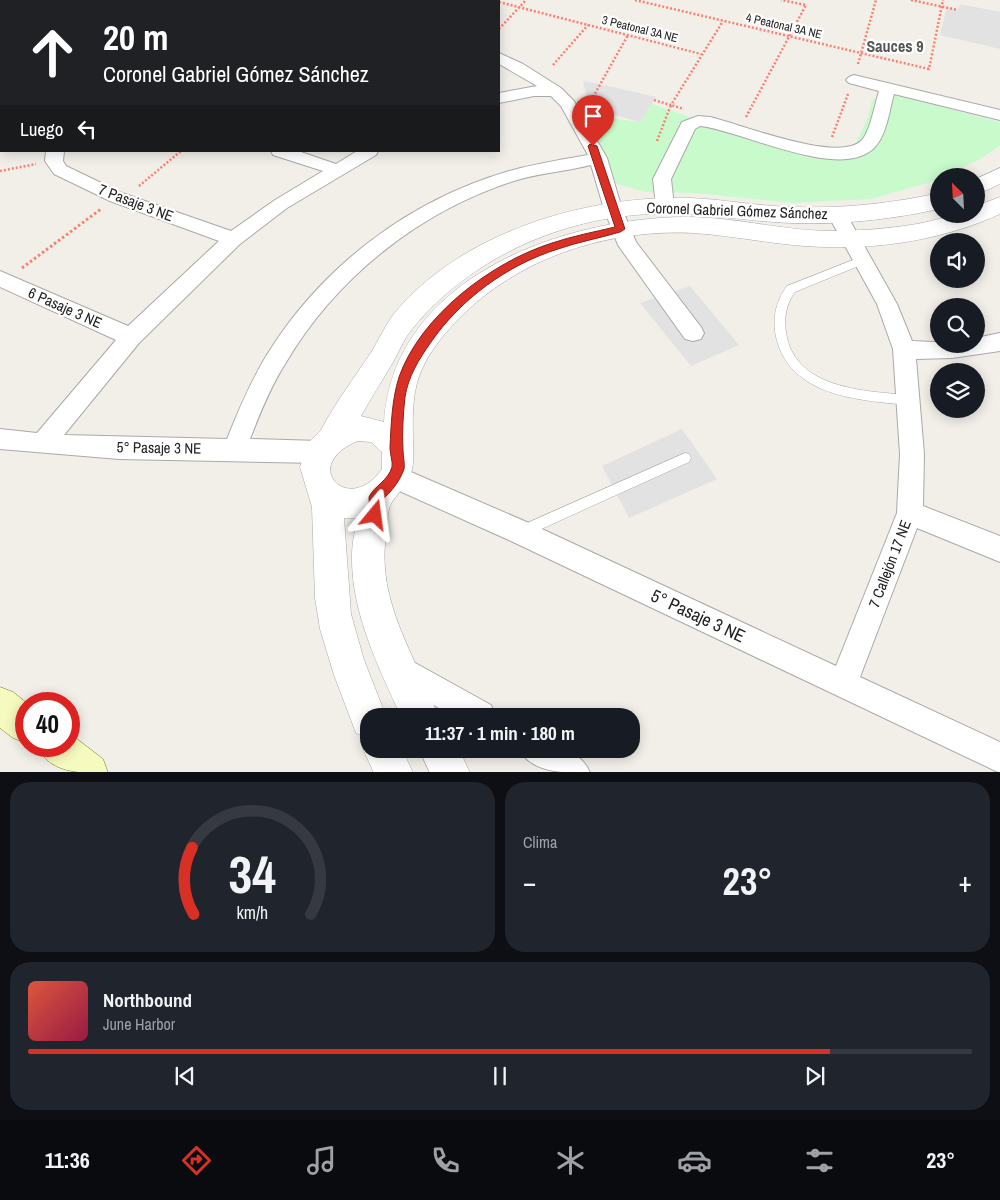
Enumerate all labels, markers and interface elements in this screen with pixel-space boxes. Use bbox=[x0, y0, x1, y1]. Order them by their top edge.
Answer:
street label: 4 Peatonal 3A NE bbox=[744, 9, 824, 43]
street label: 3 Peatonal 3A NE bbox=[600, 12, 680, 46]
text: 20 m bbox=[103, 14, 168, 61]
icon: ahead bbox=[20, 20, 85, 85]
district label: Sauces 9 bbox=[867, 35, 923, 57]
text: Coronel Gabriel Gómez Sánchez bbox=[103, 59, 369, 89]
pin bbox=[572, 95, 614, 146]
icon: arrive bbox=[579, 102, 607, 130]
icon: left bbox=[73, 115, 101, 143]
text: Luego bbox=[20, 116, 63, 142]
north arrow bbox=[930, 168, 985, 222]
map controls bbox=[930, 168, 985, 418]
street label: 7 Pasaje 3 NE bbox=[96, 179, 177, 226]
street label: Coronel Gabriel Gómez Sánchez bbox=[646, 197, 828, 224]
button: sound bbox=[930, 233, 985, 288]
street label: 6 Pasaje 3 NE bbox=[25, 282, 105, 333]
button: search bbox=[930, 298, 985, 353]
button: layers bbox=[930, 363, 985, 418]
street label: 5° Pasaje 3 NE bbox=[117, 436, 202, 459]
position arrow bbox=[348, 488, 400, 540]
street label: 7 Callejón 17 NE bbox=[863, 517, 916, 611]
street label: 5° Pasaje 3 NE bbox=[647, 583, 750, 648]
speed limit sign: 40 bbox=[15, 692, 80, 757]
text: 11:37 · 1 min · 180 m bbox=[425, 720, 575, 746]
text: Clima bbox=[523, 831, 557, 853]
text: 34 bbox=[229, 839, 276, 909]
text: 23° bbox=[723, 856, 772, 907]
text: − bbox=[523, 863, 536, 901]
text: + bbox=[959, 863, 972, 901]
text: km/h bbox=[237, 901, 268, 925]
text: Northbound bbox=[103, 987, 192, 1013]
text: June Harbor bbox=[103, 1013, 175, 1035]
icon: previous bbox=[171, 1062, 199, 1090]
icon: pause bbox=[486, 1062, 514, 1090]
icon: next bbox=[801, 1062, 829, 1090]
icon: directions bbox=[179, 1143, 214, 1178]
icon: music bbox=[304, 1143, 339, 1178]
icon: phone bbox=[428, 1143, 463, 1178]
icon: climate bbox=[553, 1143, 588, 1178]
icon: car bbox=[677, 1143, 712, 1178]
icon: filters bbox=[802, 1143, 837, 1178]
text: 11:36 bbox=[45, 1145, 90, 1175]
text: 23° bbox=[926, 1145, 955, 1175]

